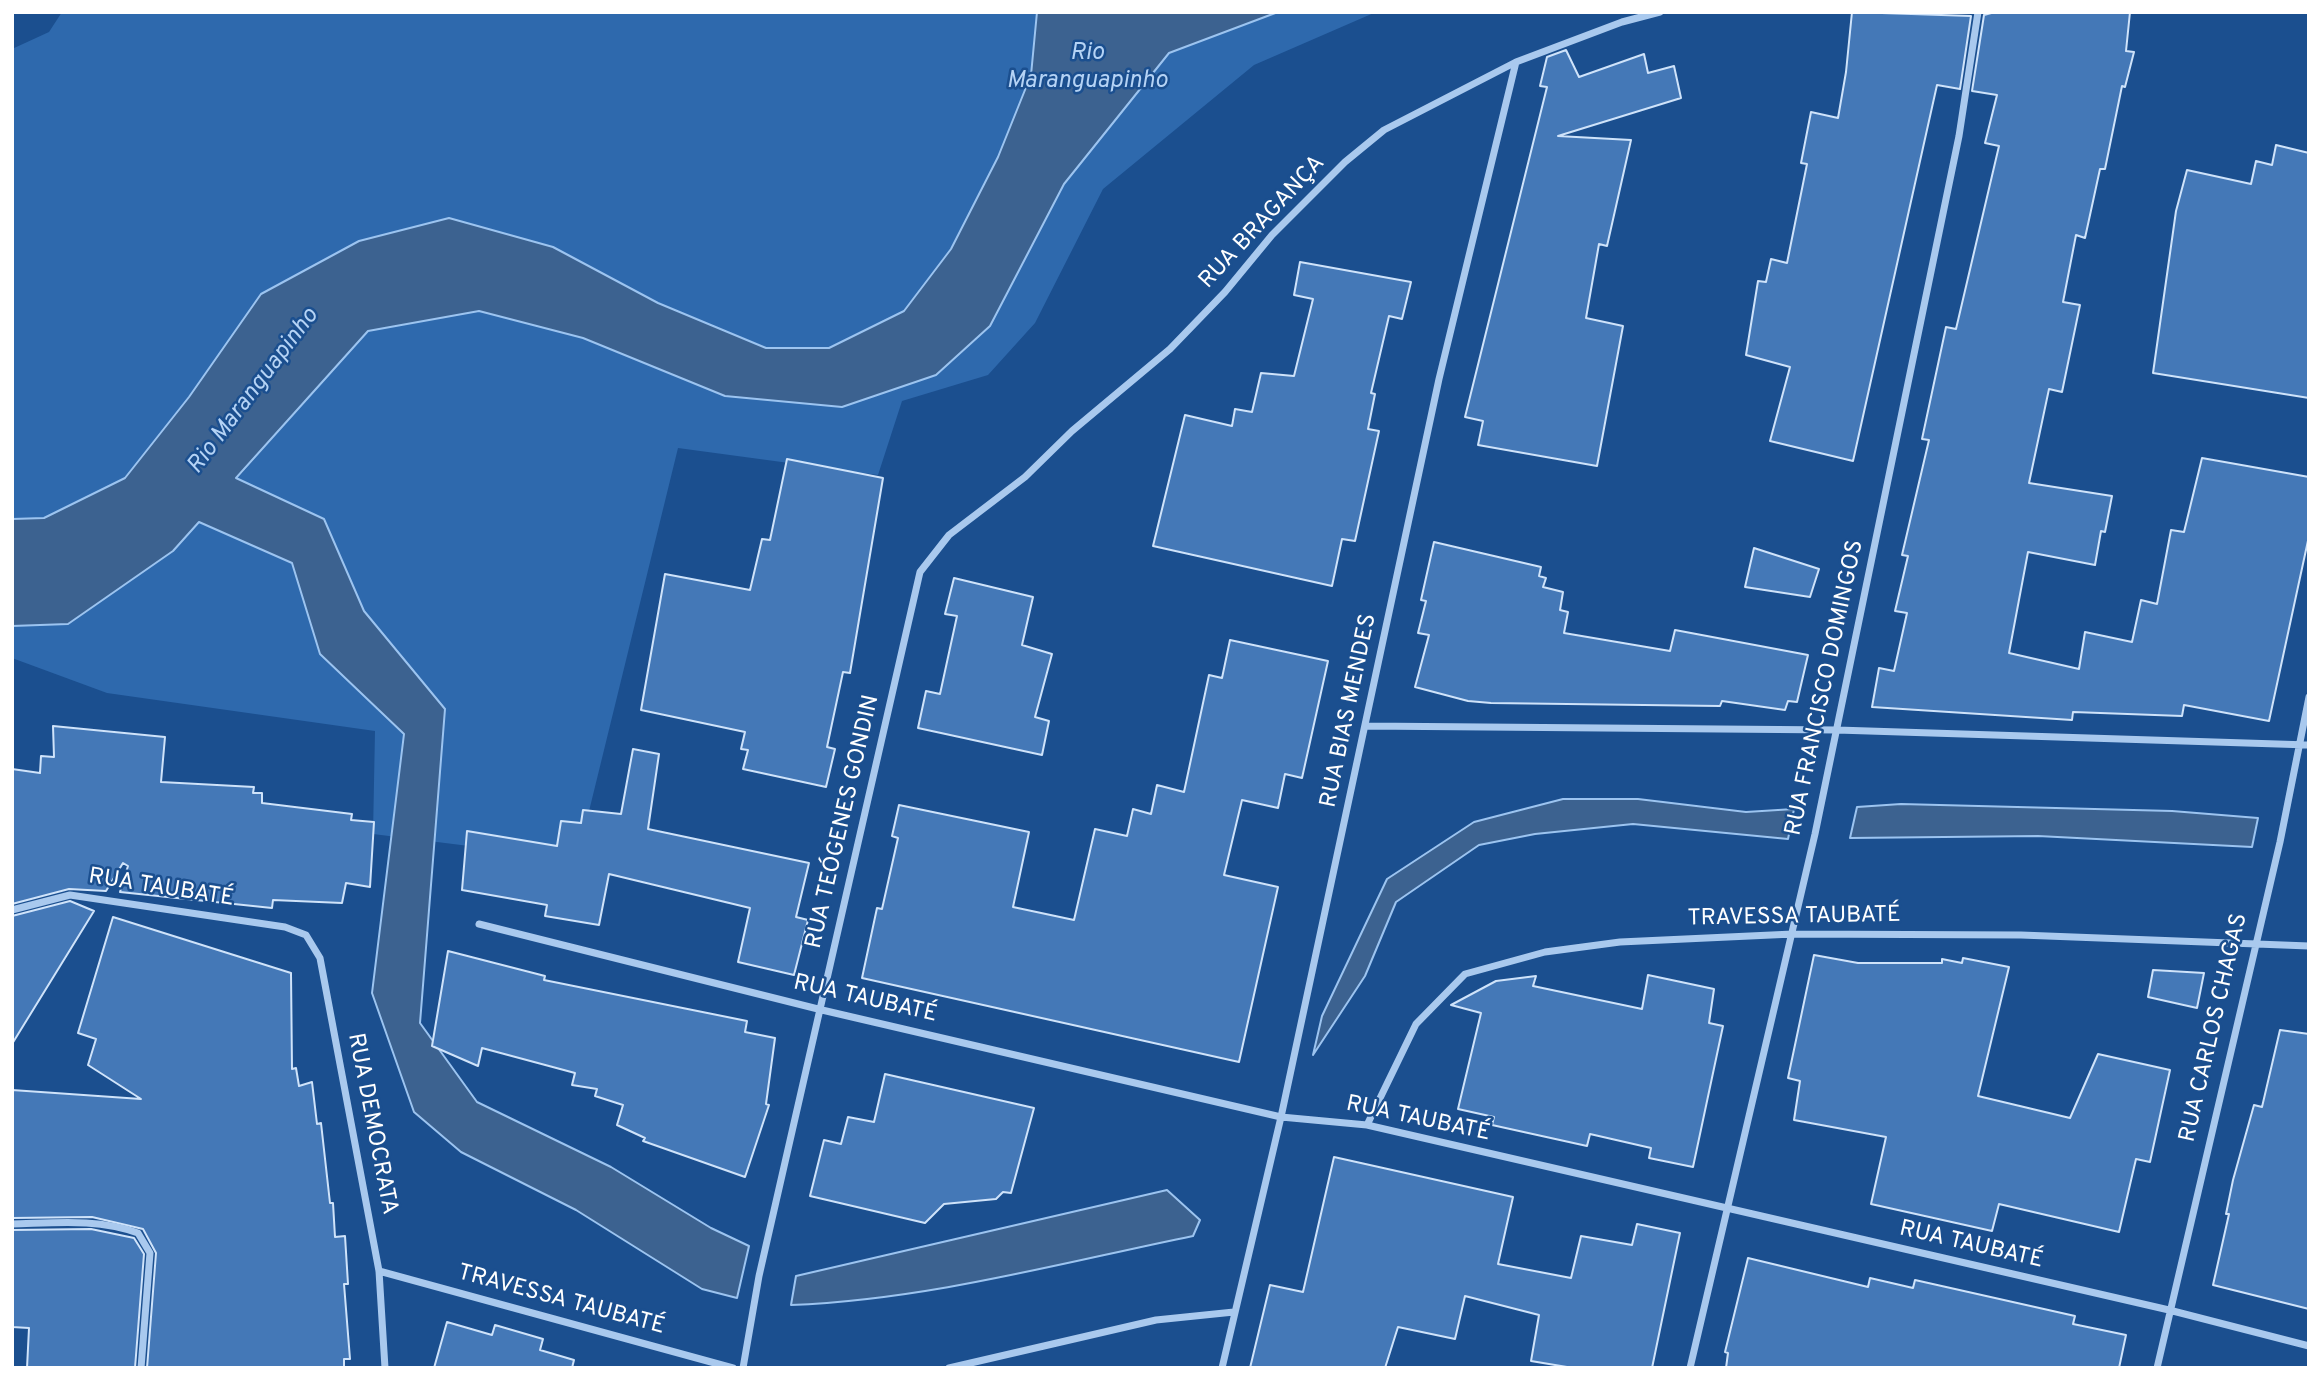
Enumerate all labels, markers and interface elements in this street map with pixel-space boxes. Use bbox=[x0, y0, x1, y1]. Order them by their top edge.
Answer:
water label: Rio Maranguapinho bbox=[1007, 40, 1167, 96]
street label: RUA BRAGANÇA bbox=[1194, 151, 1332, 295]
water label: Rio Maranguapinho bbox=[182, 303, 326, 481]
street label: RUA FRANCISCO DOMINGOS bbox=[1781, 538, 1871, 838]
street label: RUA BIAS MENDES bbox=[1316, 612, 1384, 810]
street label: RUA TEÓGENES GONDIN bbox=[801, 692, 887, 952]
street label: RUA TAUBATÉ bbox=[86, 864, 236, 914]
street label: TRAVESSA TAUBATÉ bbox=[1687, 902, 1901, 934]
street label: RUA CARLOS CHAGAS bbox=[2175, 911, 2255, 1145]
street label: RUA TAUBATÉ bbox=[790, 970, 940, 1030]
street label: RUA DEMOCRATA bbox=[340, 1031, 402, 1217]
street label: RUA TAUBATÉ bbox=[1343, 1091, 1493, 1149]
street label: RUA TAUBATÉ bbox=[1896, 1216, 2046, 1276]
street label: TRAVESSA TAUBATÉ bbox=[454, 1260, 668, 1342]

